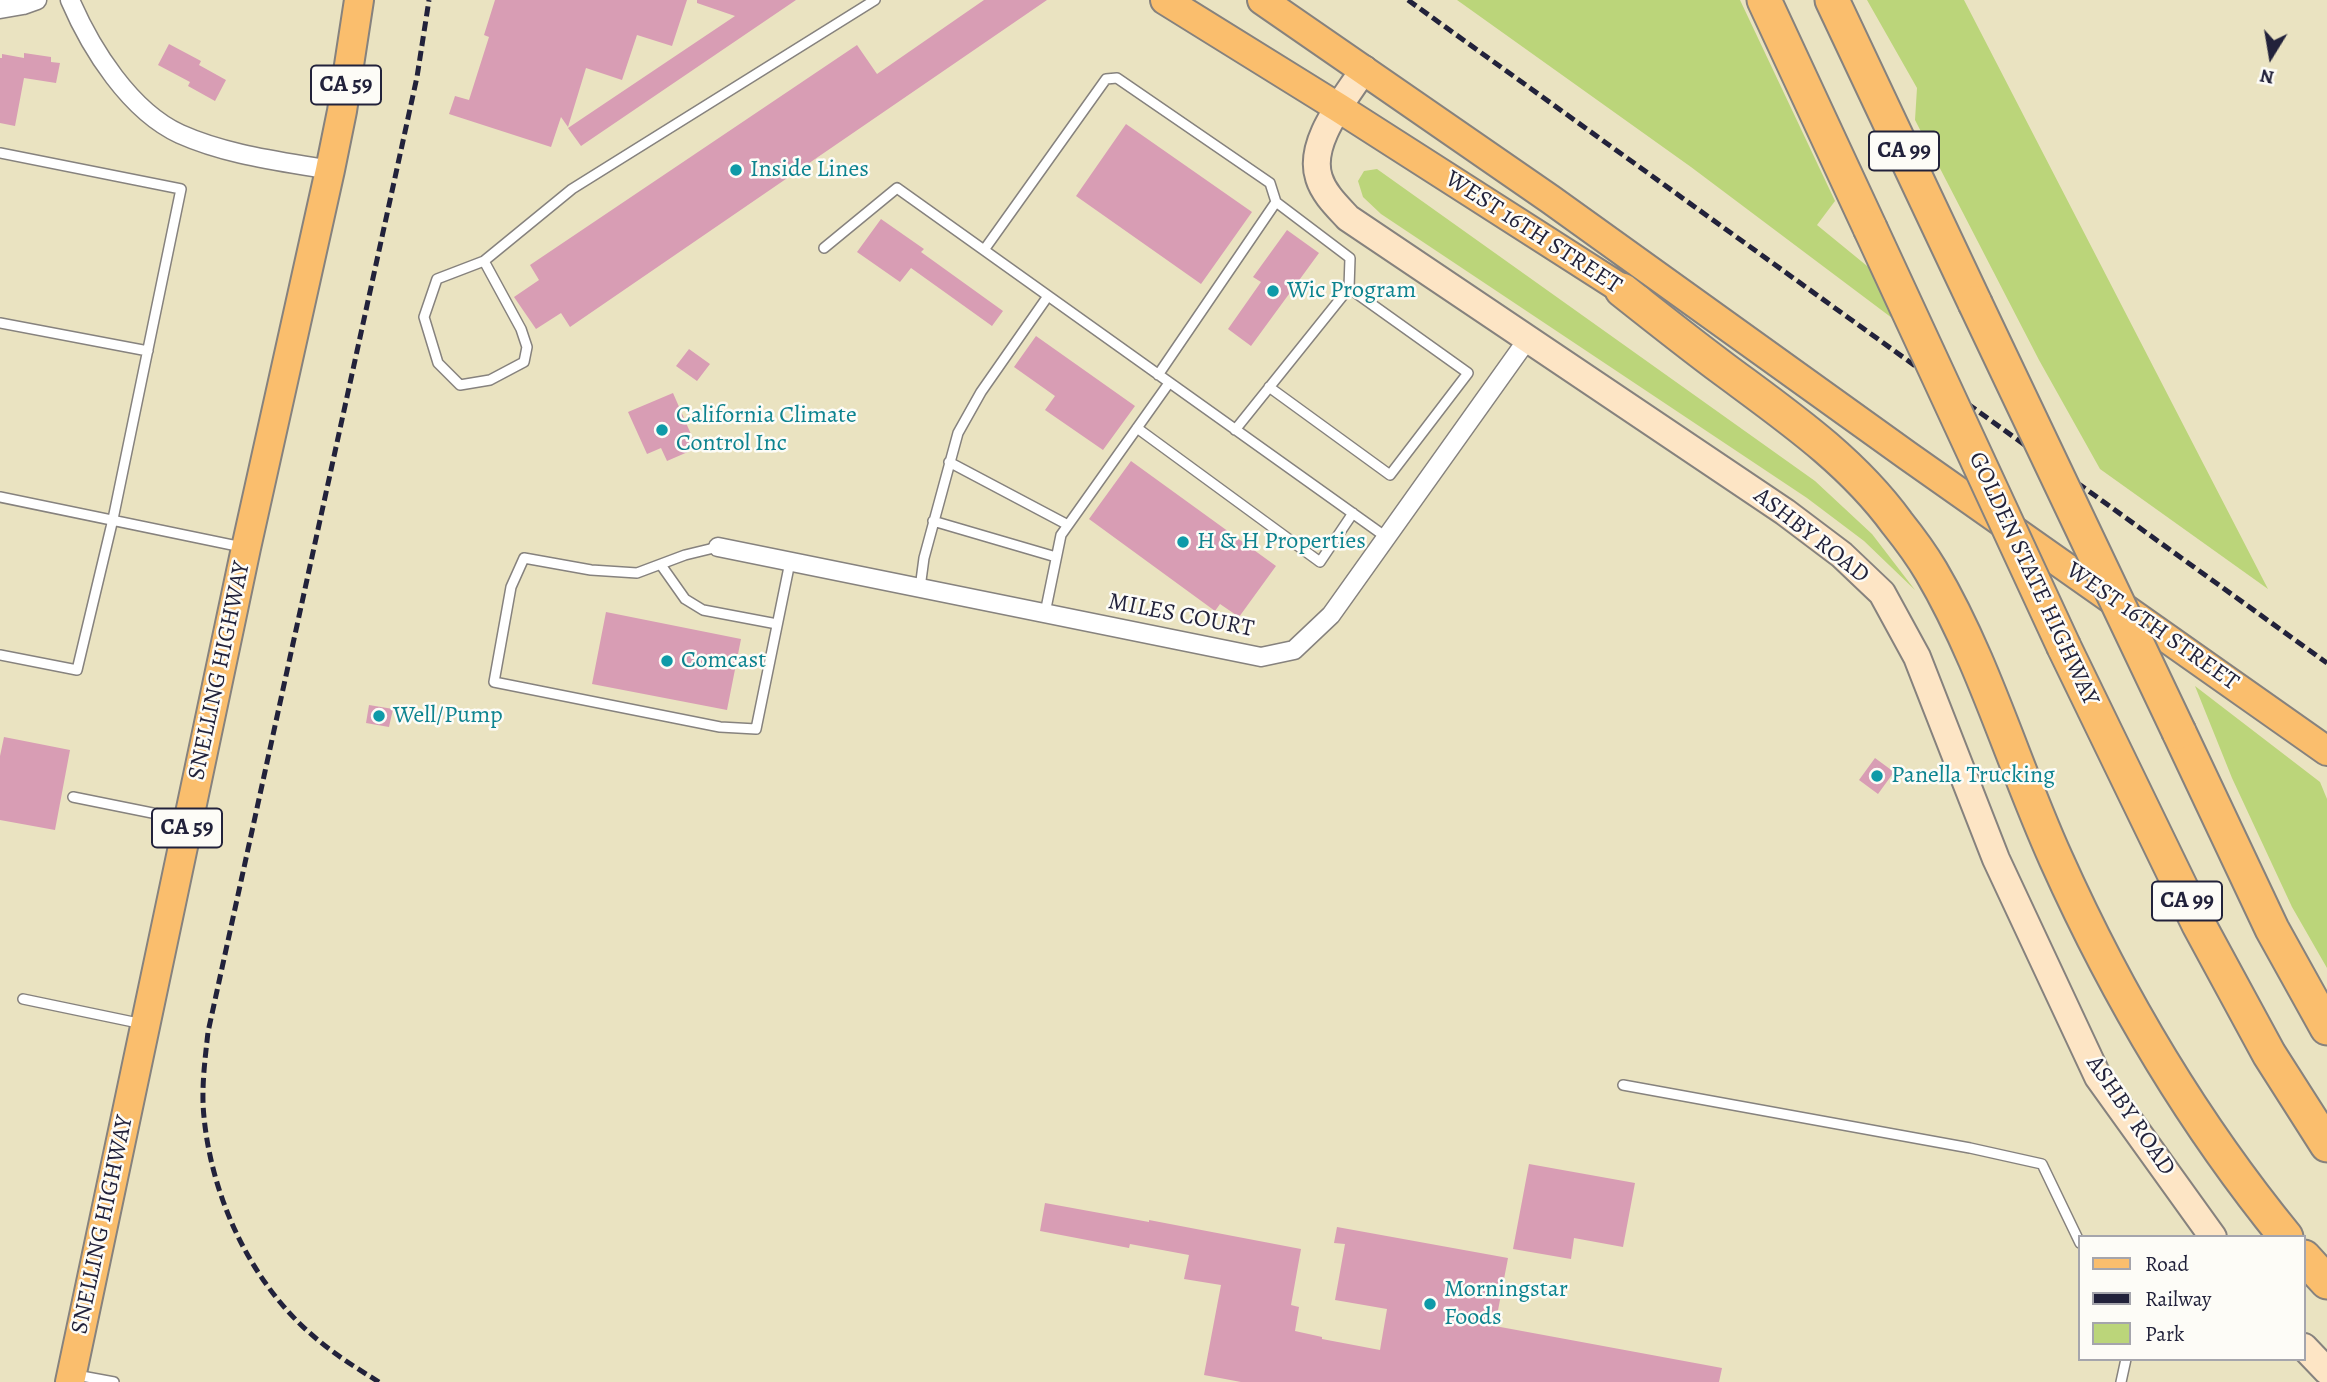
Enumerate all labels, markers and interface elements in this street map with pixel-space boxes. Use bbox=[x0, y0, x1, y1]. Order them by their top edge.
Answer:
north arrow bbox=[2236, 21, 2306, 91]
text: N bbox=[2258, 63, 2276, 91]
road number: CA 59 bbox=[311, 66, 381, 104]
road number: CA 99 bbox=[1869, 132, 1939, 170]
place label: Inside Lines bbox=[750, 156, 869, 184]
marker: Inside Lines bbox=[728, 162, 744, 178]
street label: WEST 16TH STREET bbox=[1439, 165, 1627, 301]
place label: Wic Program bbox=[1287, 277, 1416, 305]
marker: Wic Program bbox=[1265, 283, 1281, 299]
place label: California Climate Control Inc bbox=[676, 402, 857, 458]
marker: California Climate Control Inc bbox=[654, 422, 670, 438]
street label: GOLDEN STATE HIGHWAY bbox=[1962, 448, 2104, 710]
street label: ASHBY ROAD bbox=[1748, 482, 1874, 590]
place label: H & H Properties bbox=[1197, 528, 1366, 556]
marker: H & H Properties bbox=[1175, 534, 1191, 550]
street label: WEST 16TH STREET bbox=[2060, 557, 2244, 697]
street label: SNELLING HIGHWAY bbox=[183, 559, 257, 783]
street label: MILES COURT bbox=[1106, 588, 1256, 644]
place label: Comcast bbox=[681, 647, 766, 675]
marker: Comcast bbox=[659, 653, 675, 669]
place label: Well/Pump bbox=[393, 702, 503, 730]
marker: Well/Pump bbox=[371, 708, 387, 724]
place label: Panella Trucking bbox=[1891, 762, 2055, 790]
marker: Panella Trucking bbox=[1869, 768, 1885, 784]
road number: CA 59 bbox=[152, 808, 222, 848]
road number: CA 99 bbox=[2152, 882, 2222, 920]
street label: ASHBY ROAD bbox=[2079, 1051, 2181, 1181]
street label: SNELLING HIGHWAY bbox=[66, 1113, 140, 1337]
legend bbox=[2078, 1235, 2306, 1361]
text: Road bbox=[2145, 1250, 2189, 1278]
place label: Morningstar Foods bbox=[1444, 1276, 1568, 1332]
text: Railway bbox=[2145, 1285, 2211, 1313]
marker: Morningstar Foods bbox=[1422, 1296, 1438, 1312]
text: Park bbox=[2145, 1320, 2184, 1348]

